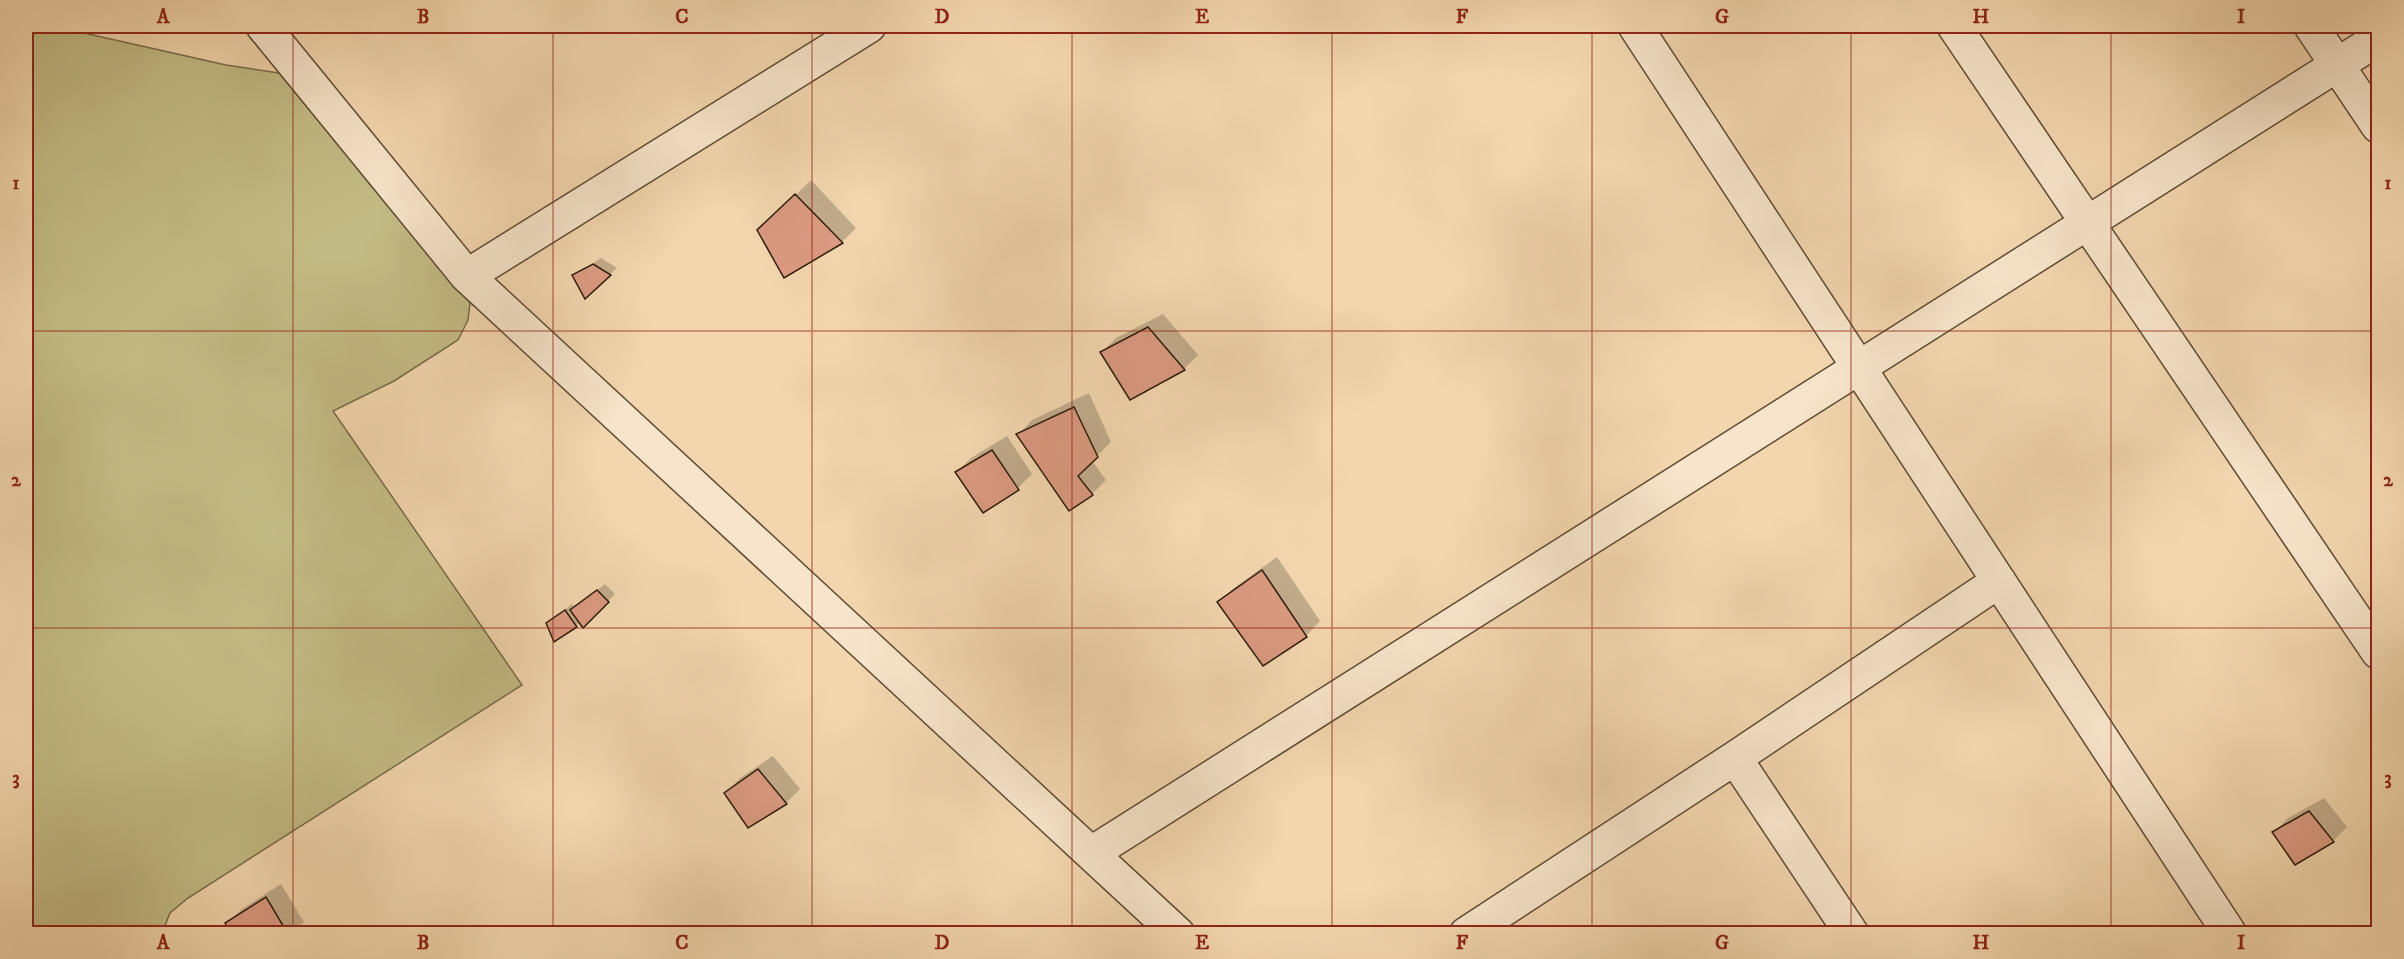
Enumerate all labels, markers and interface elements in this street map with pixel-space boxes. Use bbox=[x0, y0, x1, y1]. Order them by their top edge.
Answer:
text: A bbox=[156, 5, 171, 30]
text: B bbox=[417, 5, 429, 30]
text: C bbox=[675, 5, 689, 30]
text: D bbox=[935, 5, 950, 30]
text: E bbox=[1195, 5, 1209, 30]
text: F bbox=[1456, 5, 1469, 30]
text: G bbox=[1715, 5, 1729, 30]
text: H bbox=[1973, 5, 1990, 30]
text: I bbox=[2237, 5, 2245, 30]
text: 1 bbox=[12, 171, 20, 196]
text: 1 bbox=[2384, 171, 2392, 196]
text: 2 bbox=[11, 468, 22, 493]
text: 2 bbox=[2383, 468, 2394, 493]
text: 3 bbox=[12, 766, 20, 791]
text: 3 bbox=[2384, 766, 2392, 791]
text: A bbox=[156, 931, 171, 956]
text: B bbox=[417, 931, 429, 956]
text: C bbox=[675, 931, 689, 956]
text: D bbox=[935, 931, 950, 956]
text: E bbox=[1195, 931, 1209, 956]
text: F bbox=[1456, 931, 1469, 956]
text: G bbox=[1715, 931, 1729, 956]
text: H bbox=[1973, 931, 1990, 956]
text: I bbox=[2237, 931, 2245, 956]

